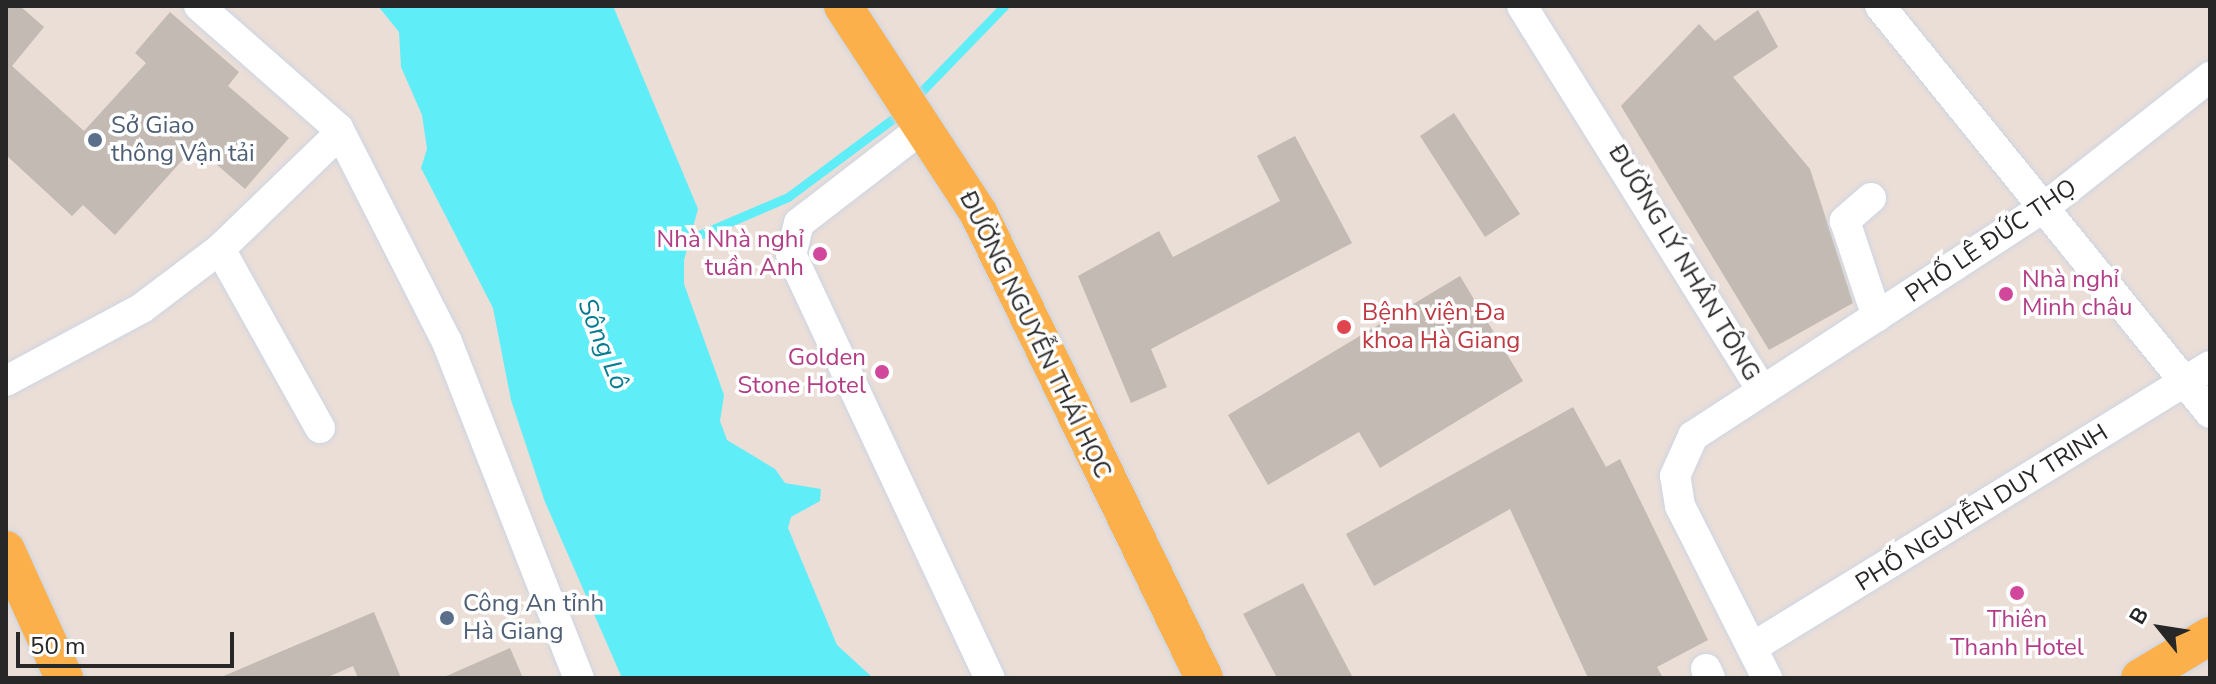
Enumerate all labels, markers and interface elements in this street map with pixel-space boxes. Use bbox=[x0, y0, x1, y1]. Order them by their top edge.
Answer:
place label: Sở Giao thông Vận tải bbox=[111, 112, 255, 168]
marker: Sở Giao thông Vận tải bbox=[86, 131, 104, 149]
street label: ĐƯỜNG LÝ NHÂN TÔNG bbox=[1602, 140, 1766, 386]
street label: PHỐ LÊ ĐỨC THỌ bbox=[1900, 173, 2082, 309]
street label: ĐƯỜNG NGUYỄN THÁI HỌC bbox=[953, 187, 1117, 483]
place label: Nhà Nhà nghỉ tuần Anh bbox=[657, 226, 804, 282]
marker: Nhà Nhà nghỉ tuần Anh bbox=[811, 245, 829, 263]
place label: Nhà nghỉ Minh châu bbox=[2022, 266, 2132, 322]
marker: Nhà nghỉ Minh châu bbox=[1997, 285, 2015, 303]
water label: Sông Lô bbox=[571, 294, 635, 394]
place label: Bệnh viện Đa khoa Hà Giang bbox=[1362, 299, 1520, 355]
marker: Bệnh viện Đa khoa Hà Giang bbox=[1333, 316, 1355, 338]
place label: Golden Stone Hotel bbox=[737, 344, 866, 400]
marker: Golden Stone Hotel bbox=[873, 363, 891, 381]
street label: PHỐ NGUYỄN DUY TRINH bbox=[1851, 418, 2113, 598]
marker: Thiên Thanh Hotel bbox=[2008, 584, 2026, 602]
north arrow bbox=[2120, 588, 2200, 668]
place label: Công An tỉnh Hà Giang bbox=[463, 590, 604, 646]
text: B bbox=[2122, 602, 2156, 630]
place label: Thiên Thanh Hotel bbox=[1950, 606, 2084, 662]
marker: Công An tỉnh Hà Giang bbox=[438, 609, 456, 627]
scale bar bbox=[20, 616, 238, 666]
text: 50 m bbox=[30, 630, 86, 662]

